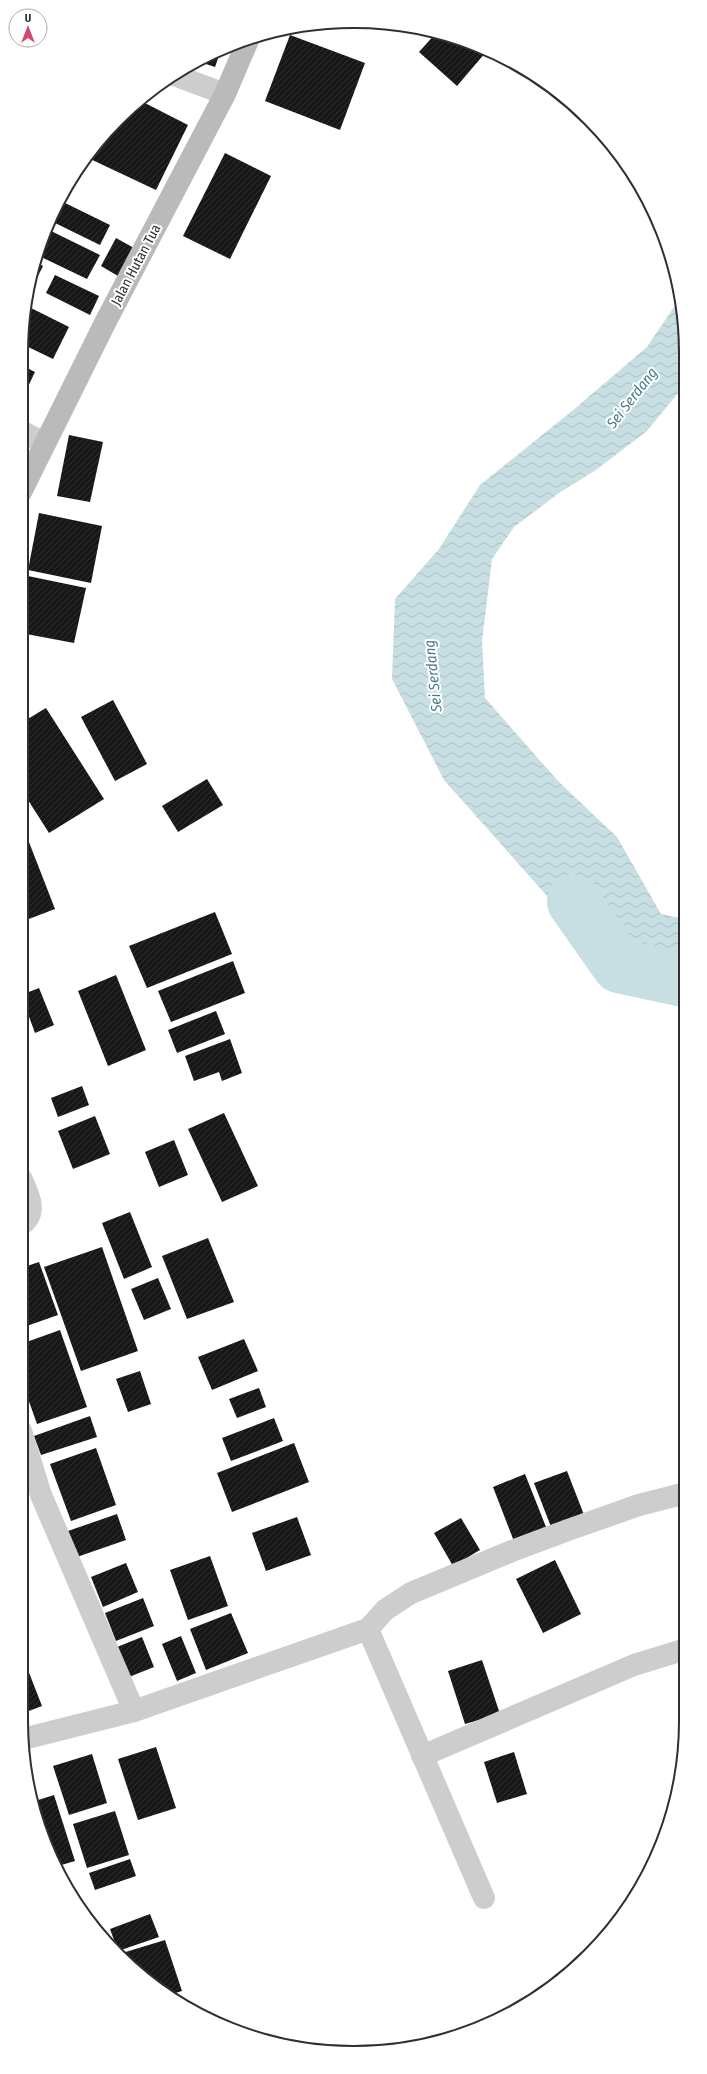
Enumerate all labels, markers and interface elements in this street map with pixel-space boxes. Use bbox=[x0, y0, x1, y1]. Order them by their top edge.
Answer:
north arrow bbox=[8, 8, 48, 48]
text: U bbox=[25, 12, 31, 25]
street label: Jalan Hutan Tua bbox=[107, 221, 165, 309]
water label: Sei Serdang bbox=[602, 364, 661, 433]
water label: Sei Serdang bbox=[420, 639, 446, 714]

